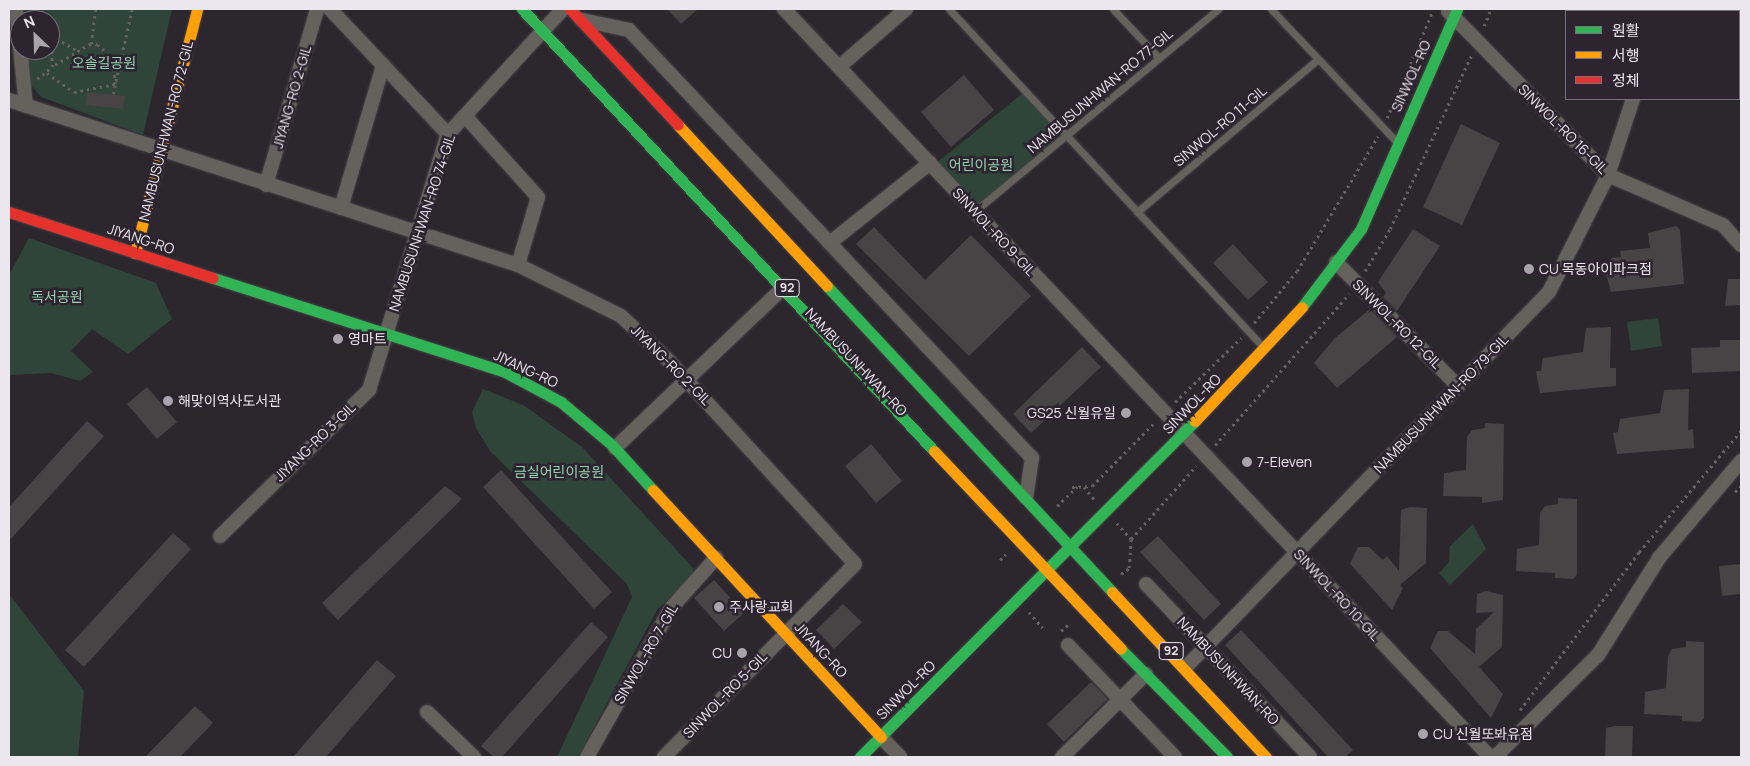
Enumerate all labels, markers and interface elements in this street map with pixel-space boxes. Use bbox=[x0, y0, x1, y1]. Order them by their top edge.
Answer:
north arrow bbox=[10, 10, 60, 60]
legend bbox=[1565, 10, 1740, 100]
text: N bbox=[21, 11, 38, 32]
text: 원활 bbox=[1612, 20, 1640, 41]
street label: NAMBUSUNHWAN-RO 77-GIL bbox=[1024, 25, 1176, 157]
street label: SINWOL-RO bbox=[1388, 38, 1434, 114]
street label: NAMBUSUNHWAN-RO 72-GIL bbox=[135, 39, 197, 223]
street label: JIYANG-RO 2-GIL bbox=[269, 44, 315, 150]
text: 서행 bbox=[1612, 45, 1640, 66]
park label: 오솔길공원 bbox=[72, 55, 136, 71]
text: 정체 bbox=[1612, 70, 1640, 91]
street label: SINWOL-RO 16-GIL bbox=[1515, 81, 1611, 177]
street label: SINWOL-RO 11-GIL bbox=[1170, 82, 1270, 170]
street label: NAMBUSUNHWAN-RO 74-GIL bbox=[385, 132, 459, 314]
park label: 어린이공원 bbox=[949, 157, 1013, 173]
street label: SINWOL-RO 9-GIL bbox=[949, 185, 1039, 279]
street label: JIYANG-RO bbox=[106, 220, 176, 258]
place label: CU 목동아이파크점 bbox=[1539, 261, 1652, 277]
marker: CU 목동아이파크점 bbox=[1523, 263, 1535, 275]
street label: SINWOL-RO 12-GIL bbox=[1349, 276, 1445, 372]
road number: 92 bbox=[774, 278, 800, 298]
park label: 독서공원 bbox=[31, 289, 83, 305]
street label: NAMBUSUNHWAN-RO bbox=[802, 305, 910, 419]
street label: JIYANG-RO 2-GIL bbox=[628, 322, 714, 408]
place label: 영마트 bbox=[348, 331, 387, 347]
street label: NAMBUSUNHWAN-RO 79-GIL bbox=[1370, 331, 1512, 477]
marker: 영마트 bbox=[332, 333, 344, 345]
street label: JIYANG-RO bbox=[491, 347, 561, 391]
street label: SINWOL-RO bbox=[1159, 371, 1225, 437]
place label: 해맞이역사도서관 bbox=[178, 393, 281, 409]
marker: 해맞이역사도서관 bbox=[162, 395, 174, 407]
street label: JIYANG-RO 3-GIL bbox=[271, 399, 359, 485]
place label: GS25 신월유일 bbox=[1027, 405, 1116, 421]
marker: GS25 신월유일 bbox=[1120, 407, 1132, 419]
place label: 7-Eleven bbox=[1257, 454, 1312, 470]
marker: 7-Eleven bbox=[1241, 456, 1253, 468]
park label: 금실어린이공원 bbox=[514, 464, 604, 480]
street label: SINWOL-RO 10-GIL bbox=[1290, 546, 1384, 644]
place label: 주사랑교회 bbox=[729, 599, 793, 615]
street label: SINWOL-RO 7-GIL bbox=[611, 601, 681, 707]
marker: 주사랑교회 bbox=[713, 601, 725, 613]
street label: NAMBUSUNHWAN-RO bbox=[1174, 614, 1282, 728]
street label: JIYANG-RO bbox=[791, 619, 851, 681]
road number: 92 bbox=[1158, 641, 1184, 660]
place label: CU bbox=[712, 645, 732, 661]
marker: CU bbox=[736, 647, 748, 659]
street label: SINWOL-RO 5-GIL bbox=[680, 648, 770, 742]
street label: SINWOL-RO bbox=[873, 657, 939, 723]
place label: CU 신월또봐유점 bbox=[1433, 726, 1533, 742]
marker: CU 신월또봐유점 bbox=[1417, 728, 1429, 740]

